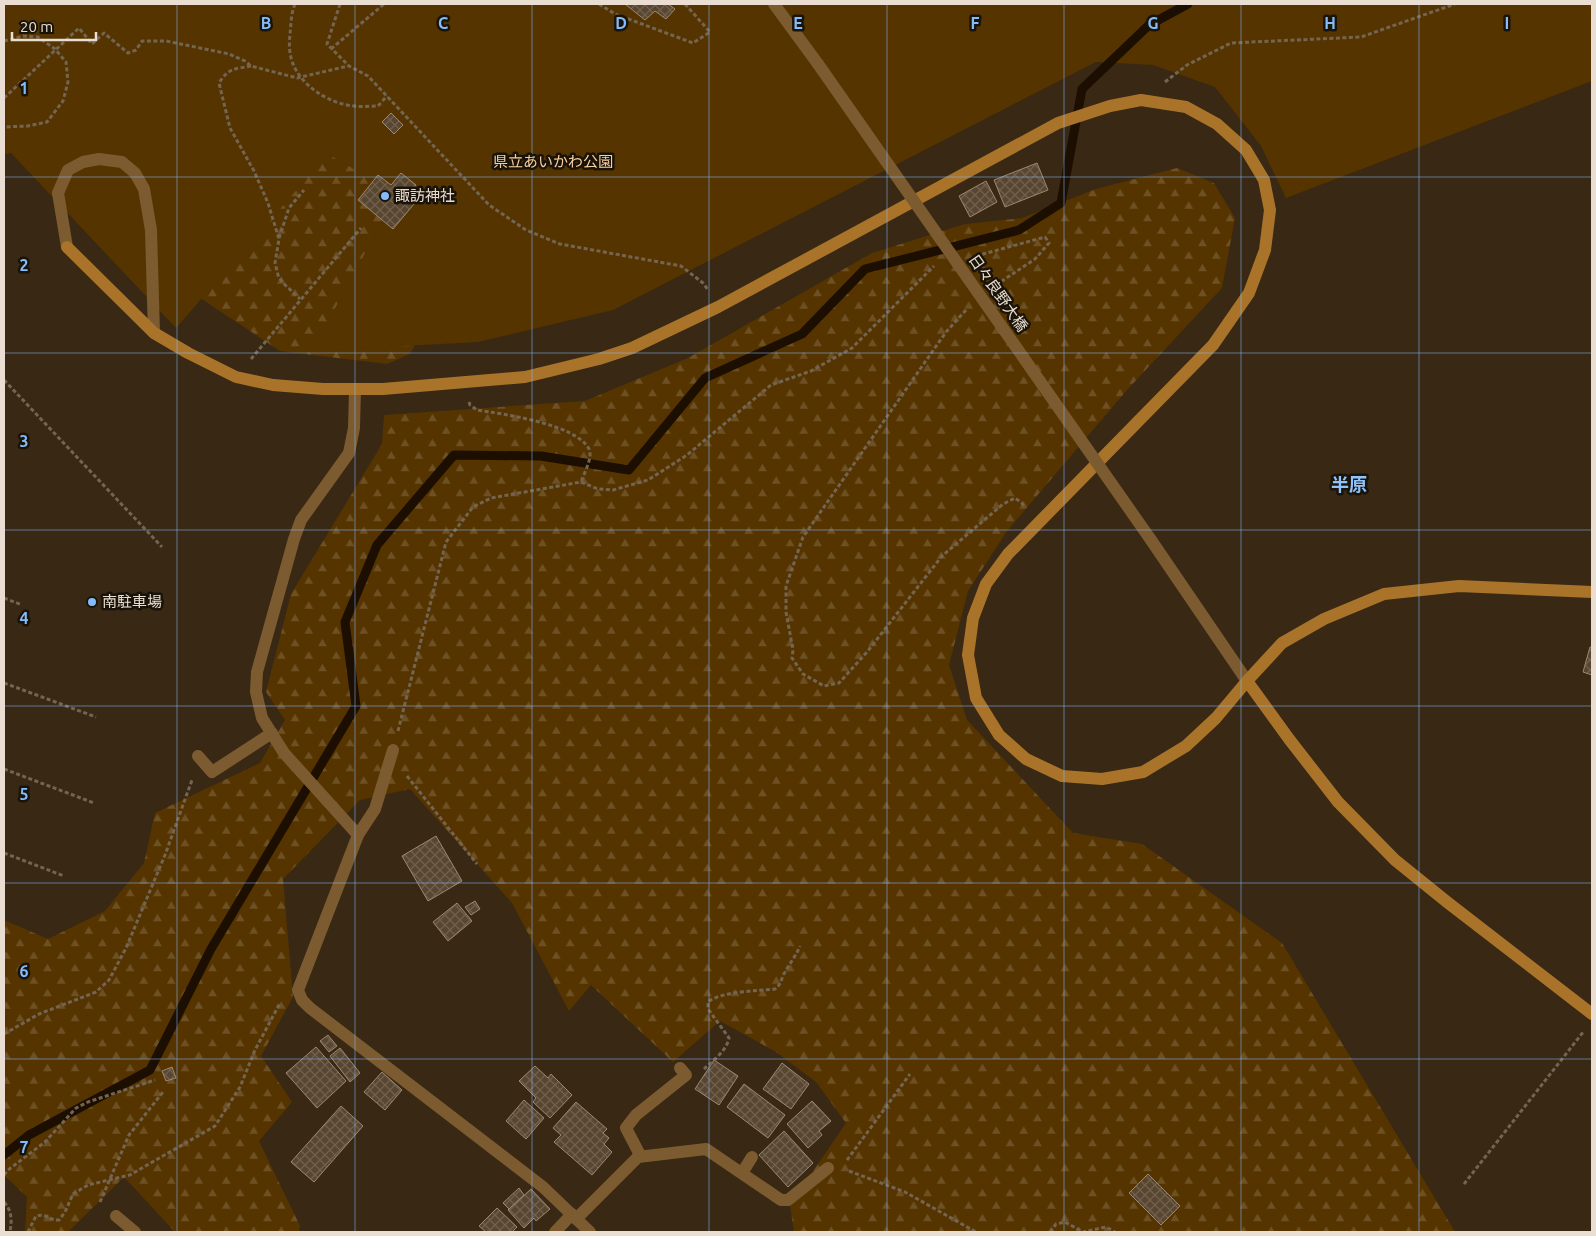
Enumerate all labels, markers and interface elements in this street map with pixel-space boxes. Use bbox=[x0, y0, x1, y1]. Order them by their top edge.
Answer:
scale bar bbox=[12, 10, 96, 42]
text: B bbox=[261, 14, 271, 32]
text: C bbox=[438, 14, 448, 32]
text: D bbox=[615, 14, 627, 32]
text: E bbox=[793, 14, 803, 32]
text: F bbox=[971, 14, 980, 32]
text: G bbox=[1147, 14, 1159, 32]
text: H bbox=[1324, 14, 1336, 32]
text: I bbox=[1505, 14, 1509, 32]
text: 20 m bbox=[20, 18, 53, 35]
text: 1 bbox=[19, 79, 29, 97]
park label: 県立あいかわ公園 bbox=[493, 153, 613, 170]
place label: 諏訪神社 bbox=[395, 187, 455, 204]
marker: 諏訪神社 bbox=[379, 190, 391, 202]
street label: 日々良野大橋 bbox=[966, 251, 1031, 334]
text: 2 bbox=[19, 256, 29, 274]
text: 3 bbox=[19, 432, 29, 450]
district label: 半原 bbox=[1331, 474, 1367, 494]
place label: 南駐車場 bbox=[102, 593, 162, 610]
marker: 南駐車場 bbox=[86, 596, 98, 608]
text: 4 bbox=[19, 609, 29, 627]
text: 5 bbox=[19, 785, 29, 803]
text: 6 bbox=[19, 962, 29, 980]
text: 7 bbox=[19, 1138, 29, 1156]

